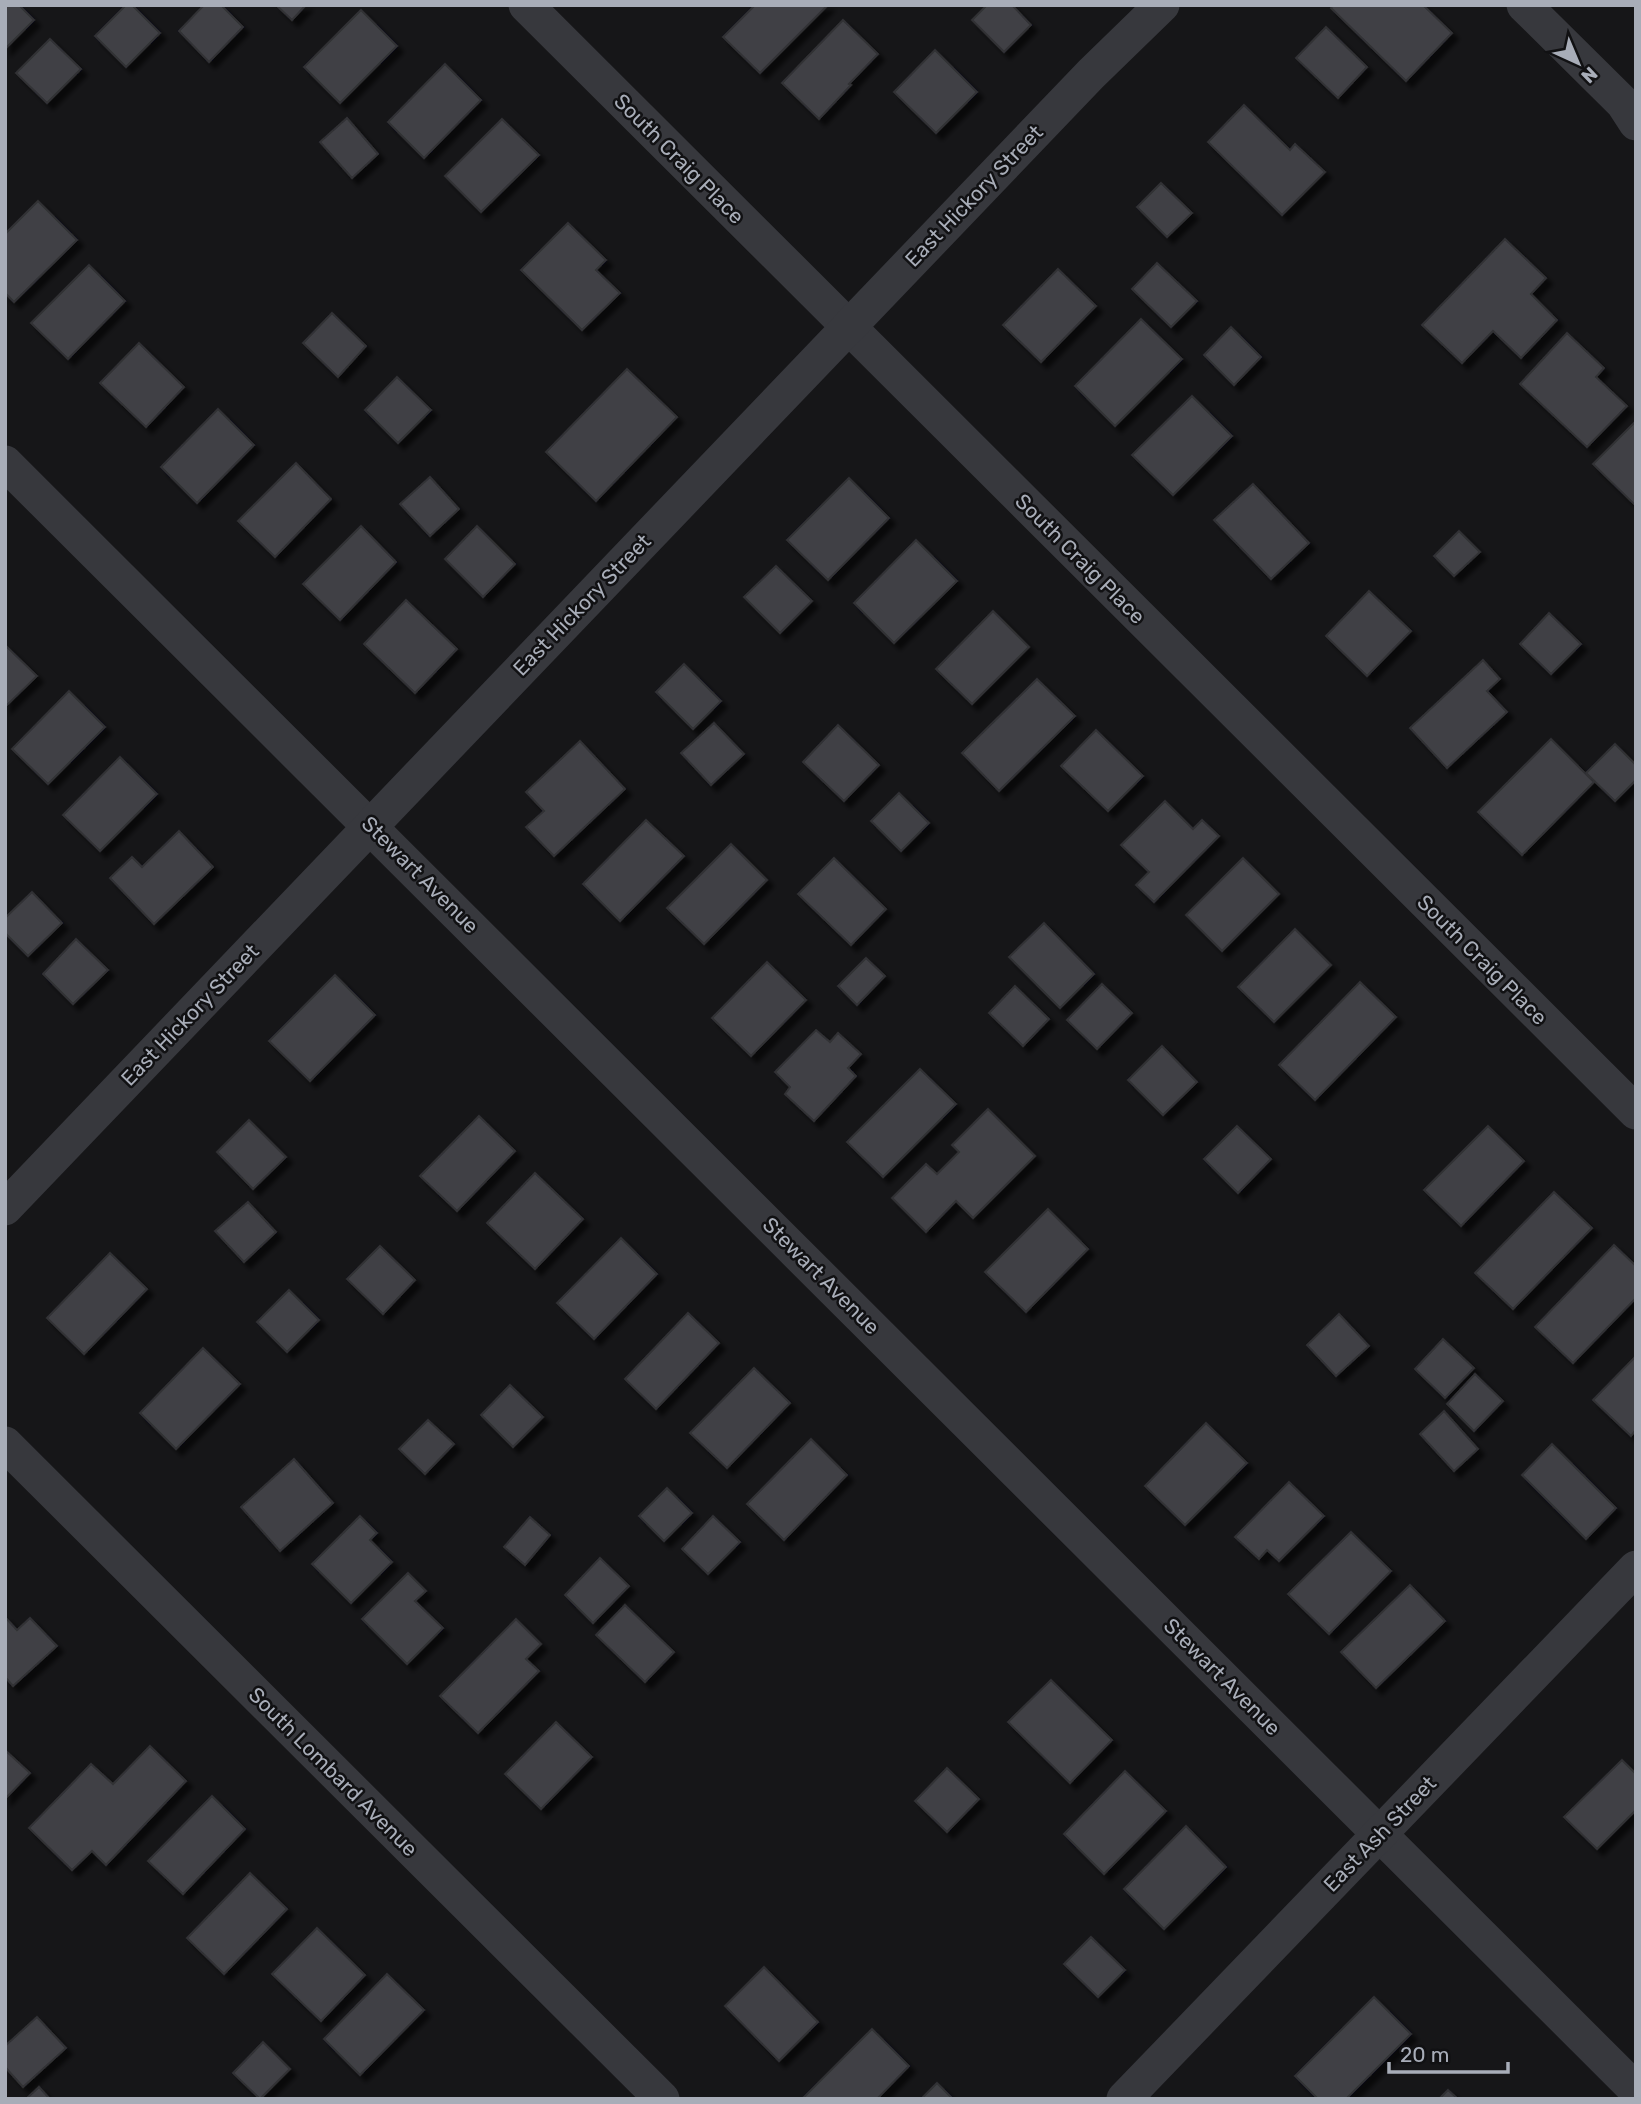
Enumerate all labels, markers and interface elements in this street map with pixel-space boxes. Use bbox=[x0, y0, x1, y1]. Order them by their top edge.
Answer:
north arrow bbox=[1543, 28, 1613, 98]
text: N bbox=[1577, 62, 1602, 88]
street label: South Craig Place bbox=[609, 88, 750, 229]
street label: East Hickory Street bbox=[900, 120, 1048, 272]
street label: South Craig Place bbox=[1010, 488, 1151, 629]
street label: East Hickory Street bbox=[508, 529, 656, 681]
street label: Stewart Avenue bbox=[357, 811, 484, 938]
street label: South Craig Place bbox=[1412, 889, 1553, 1030]
street label: East Hickory Street bbox=[116, 939, 264, 1091]
street label: Stewart Avenue bbox=[758, 1212, 885, 1339]
street label: Stewart Avenue bbox=[1159, 1613, 1286, 1740]
street label: South Lombard Avenue bbox=[244, 1682, 423, 1861]
street label: East Ash Street bbox=[1318, 1771, 1441, 1897]
scale bar bbox=[1389, 2030, 1508, 2074]
text: 20 m bbox=[1400, 2042, 1449, 2067]

